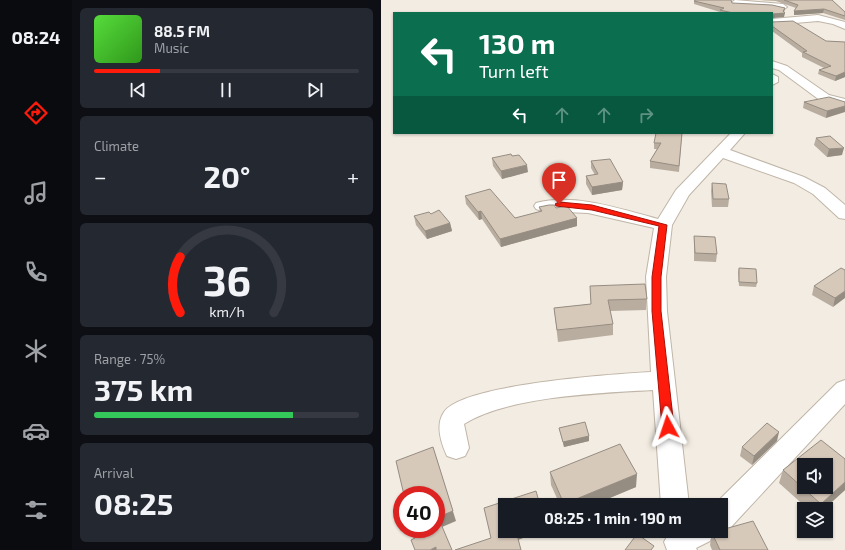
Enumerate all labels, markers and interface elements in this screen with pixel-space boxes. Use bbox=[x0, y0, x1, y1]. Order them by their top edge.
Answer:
text: 88.5 FM bbox=[154, 22, 210, 40]
text: 08:24 bbox=[11, 26, 61, 48]
text: 130 m bbox=[479, 26, 555, 60]
icon: left bbox=[413, 28, 465, 80]
text: Music bbox=[154, 40, 189, 56]
text: Turn left bbox=[479, 60, 549, 82]
icon: previous bbox=[127, 79, 149, 101]
icon: pause bbox=[215, 79, 237, 101]
icon: next bbox=[304, 79, 326, 101]
icon: directions bbox=[22, 99, 50, 127]
icon: left bbox=[509, 104, 531, 126]
icon: ahead bbox=[551, 104, 573, 126]
icon: ahead bbox=[593, 104, 615, 126]
icon: right bbox=[635, 104, 657, 126]
text: Climate bbox=[94, 138, 139, 154]
text: 20° bbox=[204, 158, 250, 194]
text: − bbox=[94, 163, 107, 189]
text: + bbox=[347, 163, 359, 189]
pin bbox=[542, 163, 576, 204]
icon: arrive bbox=[548, 169, 570, 191]
icon: music bbox=[22, 179, 50, 207]
text: 36 bbox=[202, 254, 251, 304]
icon: phone bbox=[22, 258, 50, 286]
text: km/h bbox=[209, 303, 244, 320]
icon: climate bbox=[22, 337, 50, 365]
text: Range · 75% bbox=[94, 351, 165, 367]
text: 375 km bbox=[94, 371, 193, 407]
position arrow bbox=[647, 406, 689, 448]
icon: car bbox=[22, 417, 50, 445]
map controls bbox=[797, 458, 833, 538]
button: sound bbox=[797, 458, 833, 494]
text: Arrival bbox=[94, 465, 134, 481]
text: 08:25 bbox=[94, 485, 173, 521]
speed limit sign: 40 bbox=[393, 486, 445, 538]
icon: filters bbox=[22, 496, 50, 524]
button: layers bbox=[797, 502, 833, 538]
text: 08:25 · 1 min · 190 m bbox=[544, 509, 682, 527]

